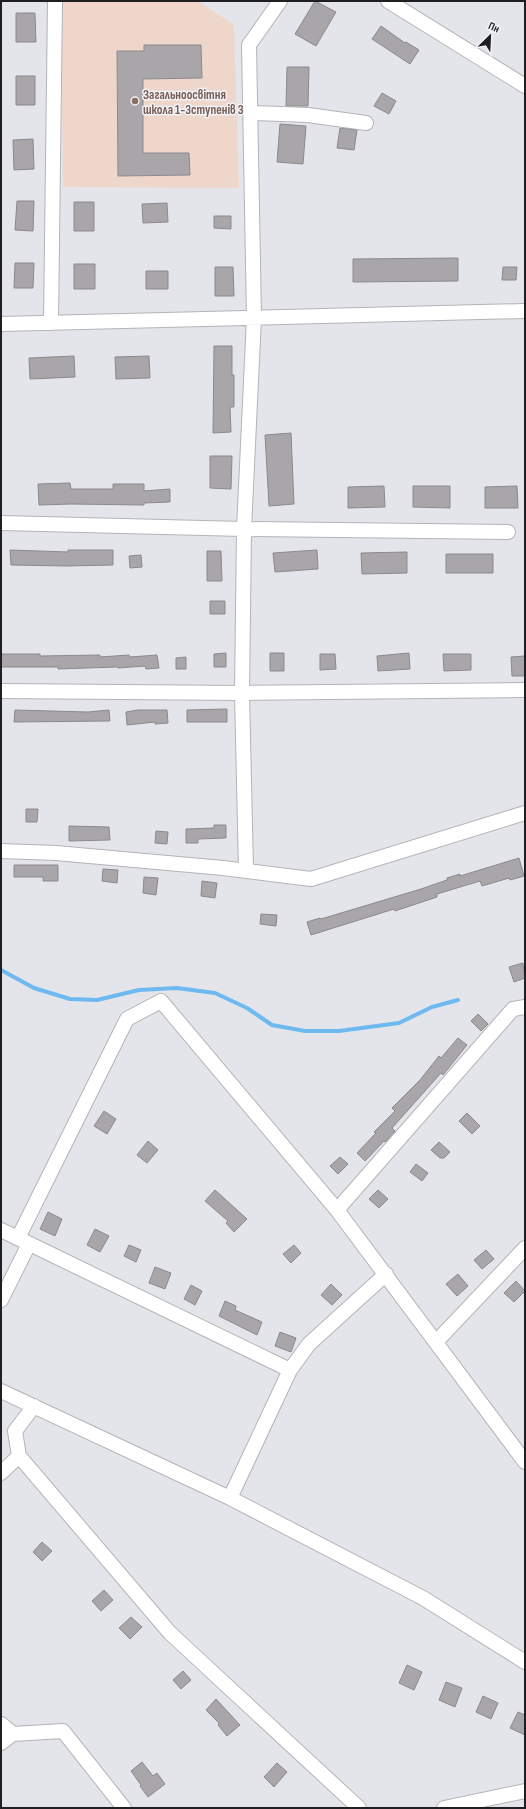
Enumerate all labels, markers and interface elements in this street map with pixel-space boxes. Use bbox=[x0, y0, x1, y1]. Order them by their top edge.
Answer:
north arrow bbox=[470, 16, 510, 56]
text: Пн bbox=[486, 19, 502, 36]
place label: Загальноосвiтня школа 1-3ступенiв 3 bbox=[143, 87, 244, 118]
marker: Загальноосвiтня школа 1-3ступенiв 3 bbox=[130, 96, 140, 106]

